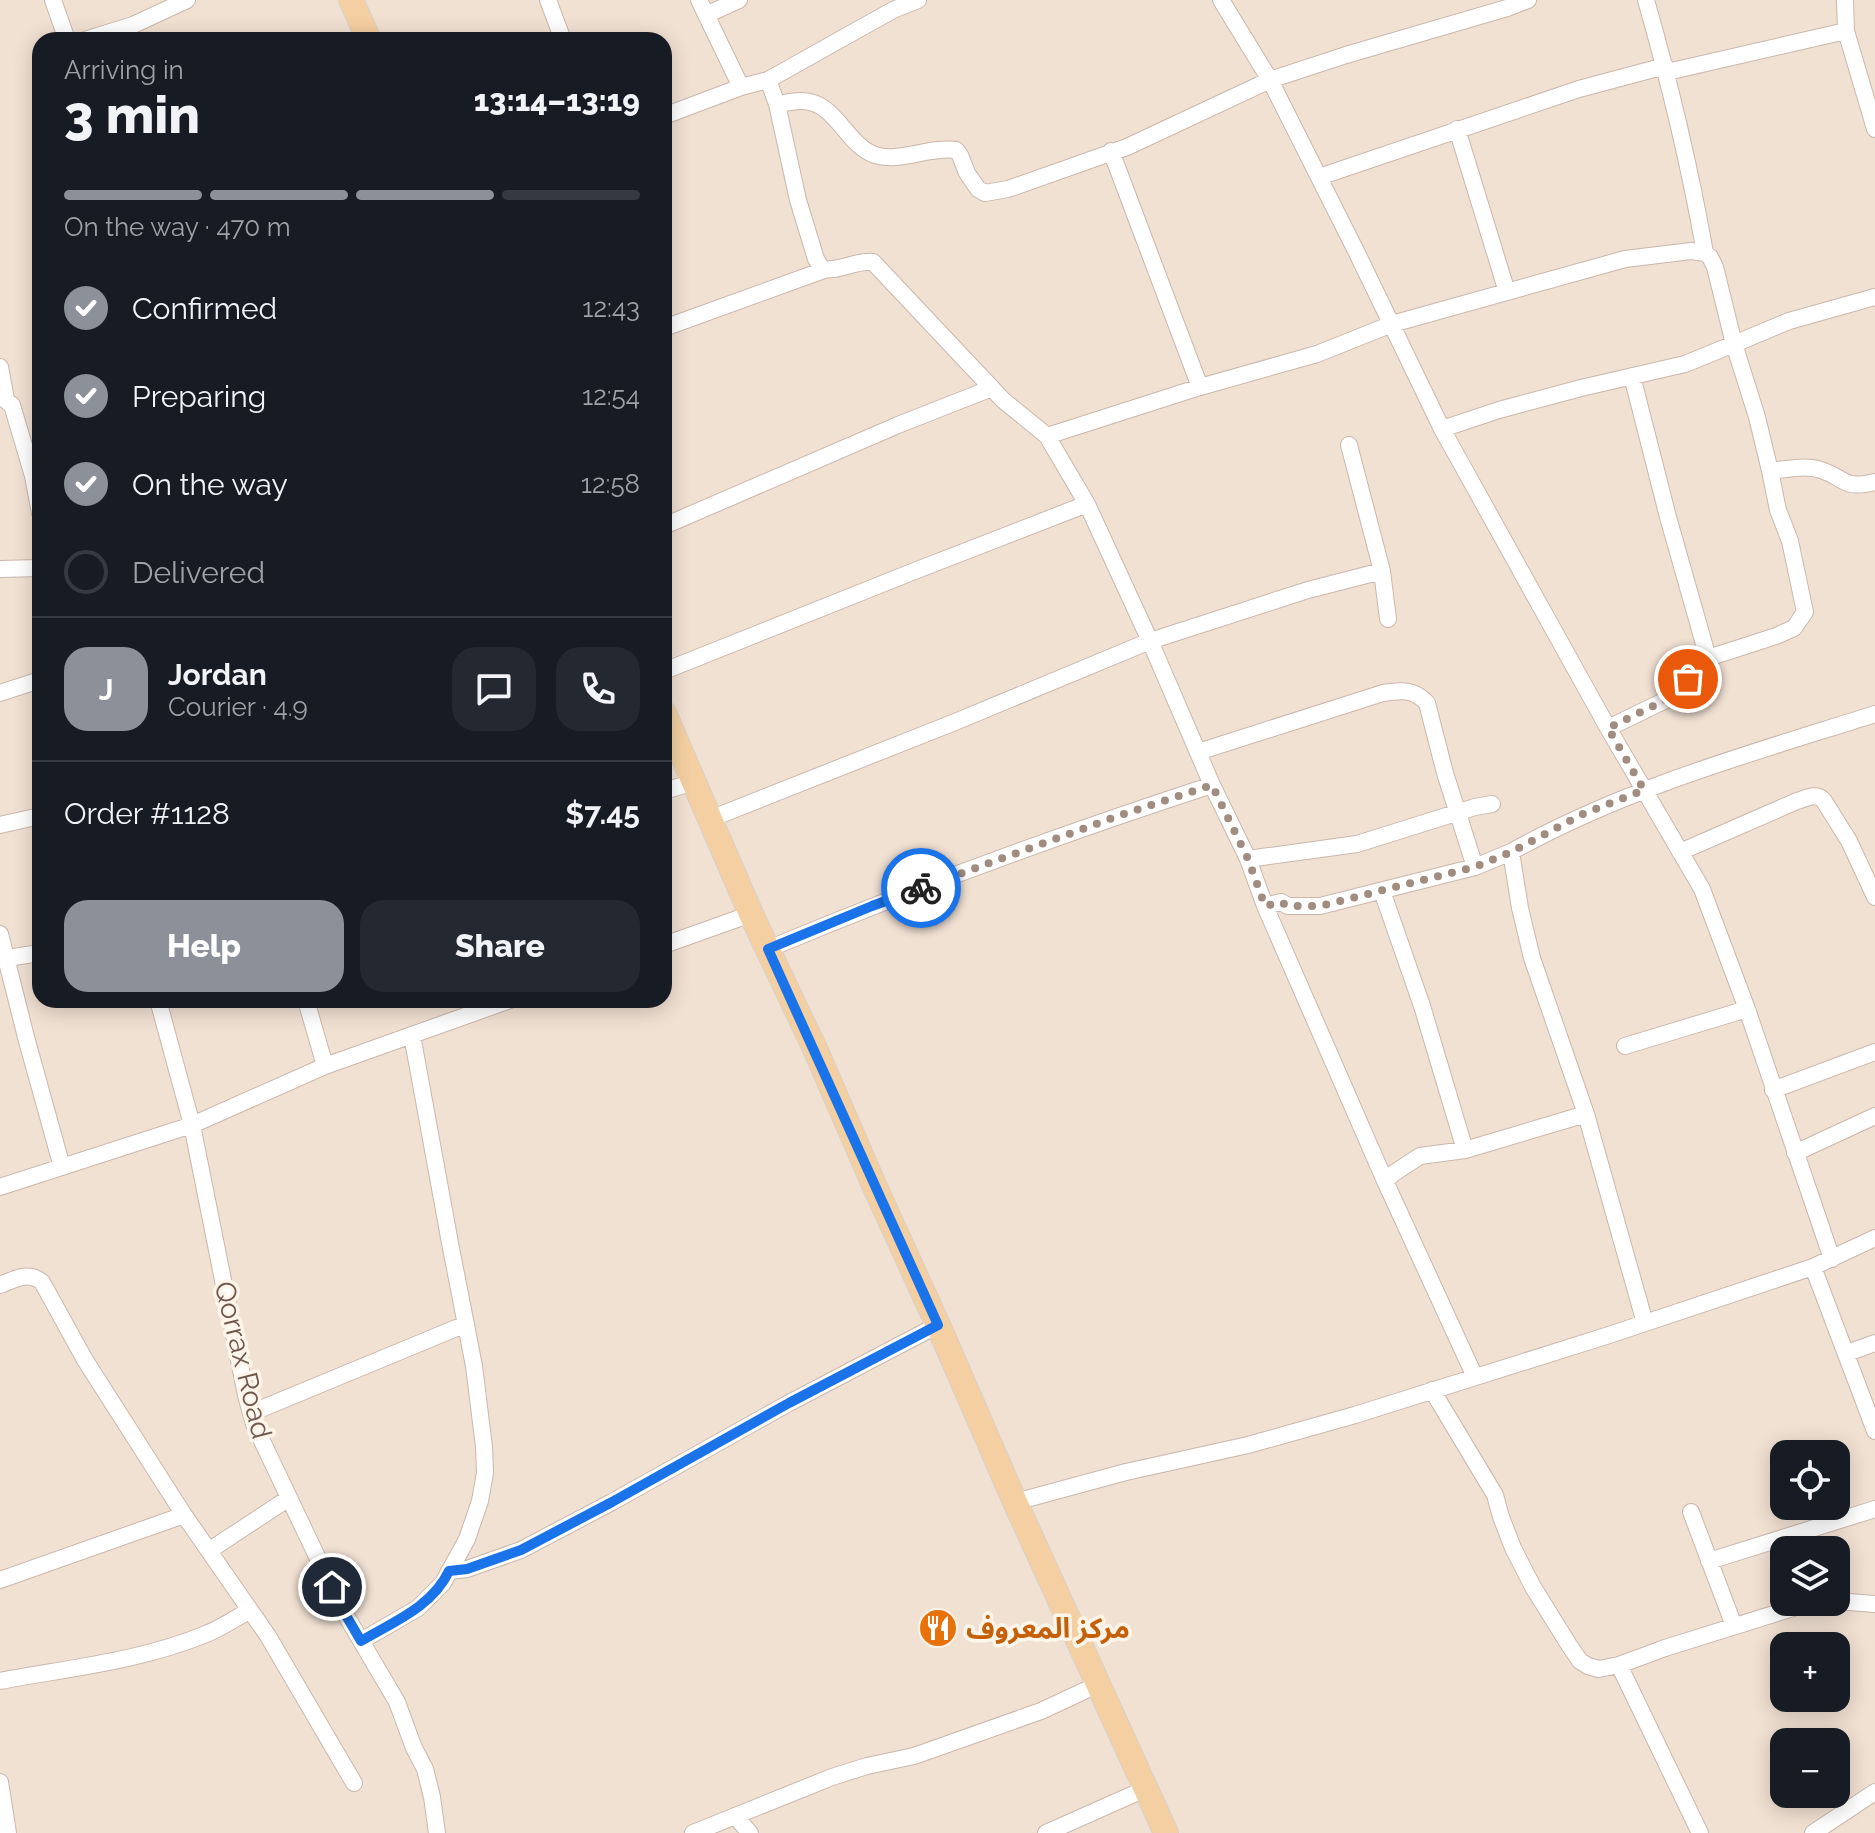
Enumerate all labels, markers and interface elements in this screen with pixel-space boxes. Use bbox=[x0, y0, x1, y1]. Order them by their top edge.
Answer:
text: Arriving in bbox=[64, 55, 184, 85]
text: 13:14–13:19 bbox=[474, 83, 640, 118]
text: 3 min bbox=[64, 84, 200, 145]
text: On the way · 470 m bbox=[64, 212, 291, 242]
icon: check bbox=[64, 286, 108, 330]
text: Confirmed bbox=[132, 291, 277, 326]
text: 12:43 bbox=[582, 293, 640, 323]
icon: check bbox=[64, 374, 108, 418]
text: Preparing bbox=[132, 379, 266, 414]
text: 12:54 bbox=[582, 381, 640, 411]
icon: check bbox=[64, 462, 108, 506]
text: On the way bbox=[132, 467, 288, 502]
text: 12:58 bbox=[581, 469, 640, 499]
text: Delivered bbox=[132, 555, 265, 590]
pin bbox=[1654, 645, 1722, 713]
button: chat bbox=[452, 647, 536, 731]
button: phone bbox=[556, 647, 640, 731]
text: Jordan bbox=[168, 657, 267, 692]
icon: bag bbox=[1666, 657, 1710, 701]
text: J bbox=[99, 672, 113, 707]
text: Courier · 4.9 bbox=[168, 692, 308, 722]
text: Order #1128 bbox=[64, 796, 230, 831]
text: $7.45 bbox=[565, 796, 640, 831]
courier bbox=[881, 848, 961, 928]
icon: bike bbox=[899, 866, 943, 910]
button: Help bbox=[64, 900, 344, 992]
button: Share bbox=[360, 900, 640, 992]
street label: Qorrax Road bbox=[208, 1278, 278, 1442]
map controls bbox=[1770, 1440, 1850, 1808]
button: locate bbox=[1770, 1440, 1850, 1520]
button: layers bbox=[1770, 1536, 1850, 1616]
pin bbox=[298, 1553, 366, 1621]
icon: home bbox=[310, 1565, 354, 1609]
restaurant icon: مركز المعروف bbox=[917, 1607, 959, 1649]
place label: مركز المعروف bbox=[966, 1612, 1130, 1645]
button: + bbox=[1770, 1632, 1850, 1712]
button: − bbox=[1770, 1728, 1850, 1808]

